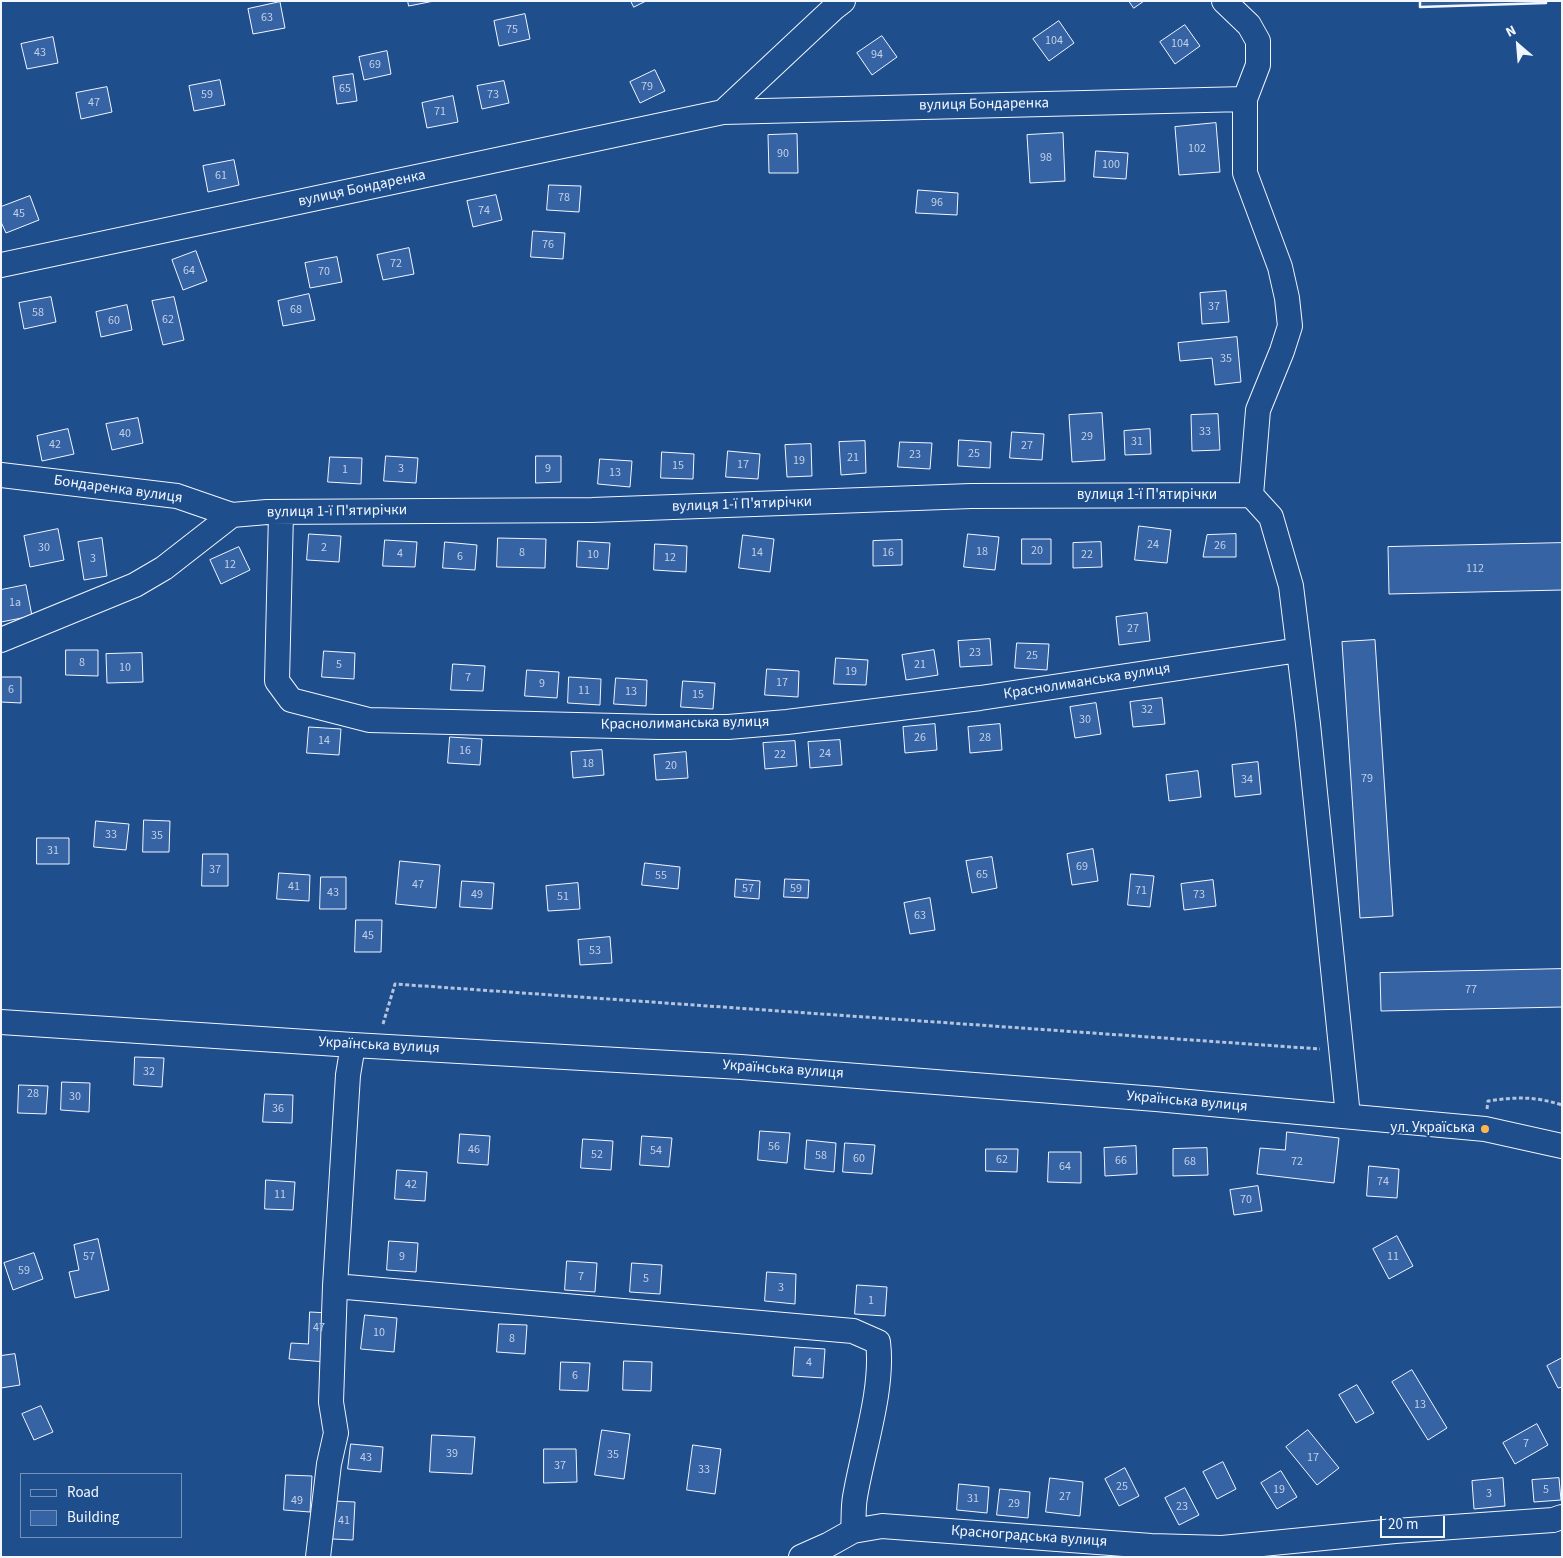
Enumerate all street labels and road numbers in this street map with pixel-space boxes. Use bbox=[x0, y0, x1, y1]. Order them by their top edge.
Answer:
street label: вулиця Бондаренка bbox=[919, 95, 1049, 115]
street label: вулиця Бондаренка bbox=[297, 167, 427, 211]
street label: Бондаренка вулиця bbox=[52, 472, 184, 508]
street label: вулиця 1-ї П'ятирічки bbox=[1077, 487, 1217, 505]
street label: вулиця 1-ї П'ятирічки bbox=[672, 494, 812, 516]
street label: вулиця 1-ї П'ятирічки bbox=[267, 502, 407, 522]
street label: Краснолиманська вулиця bbox=[1002, 660, 1172, 704]
street label: Краснолиманська вулиця bbox=[600, 714, 770, 734]
street label: Українська вулиця bbox=[318, 1034, 440, 1058]
street label: Українська вулиця bbox=[722, 1057, 844, 1083]
street label: Українська вулиця bbox=[1126, 1088, 1248, 1116]
street label: Красноградська вулиця bbox=[950, 1523, 1108, 1551]

